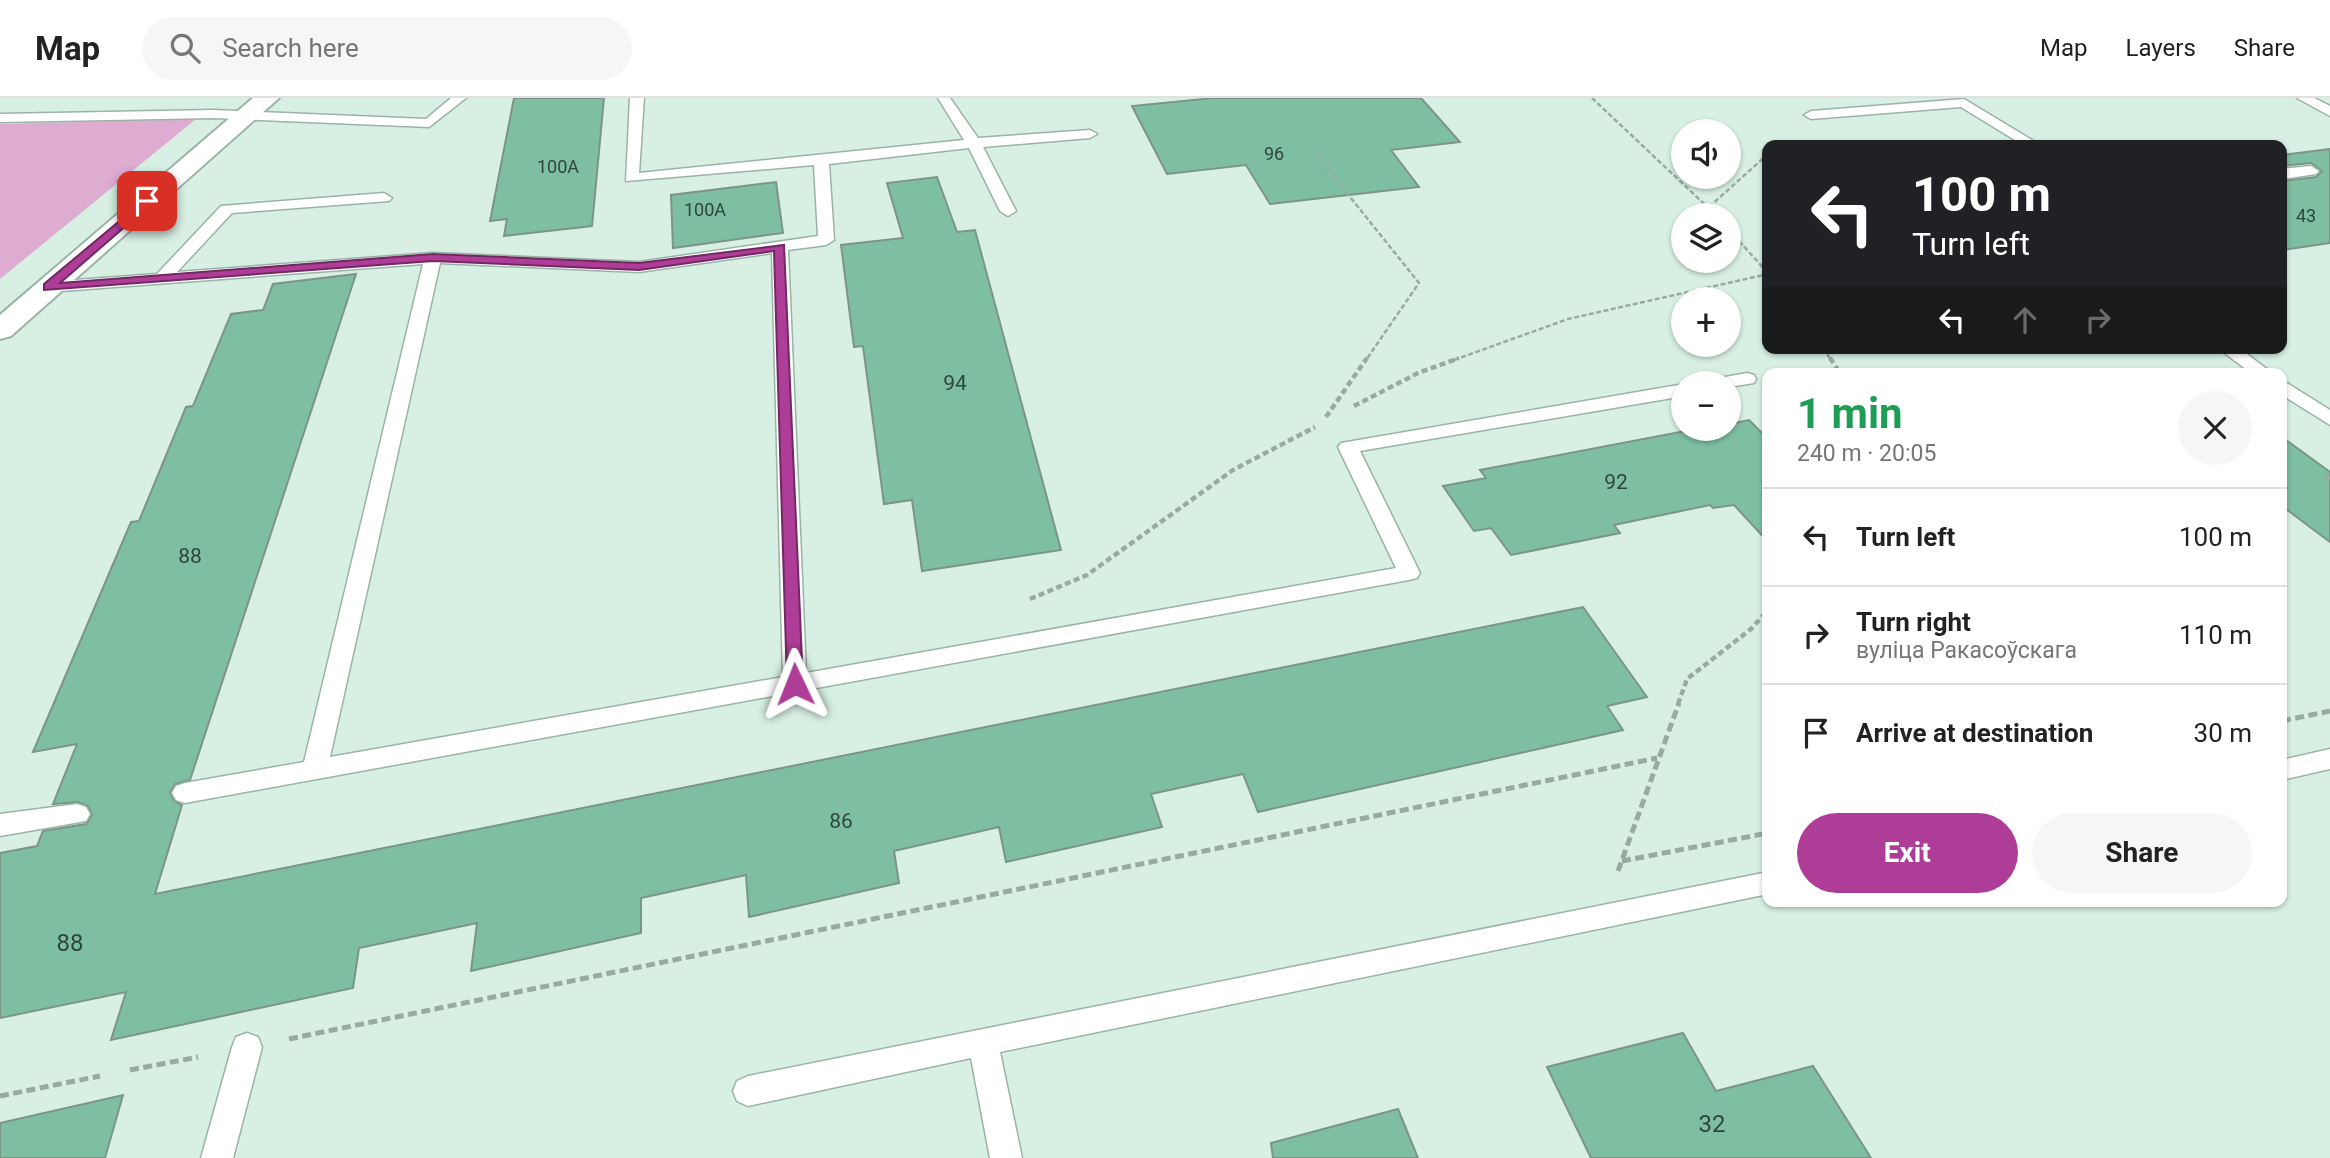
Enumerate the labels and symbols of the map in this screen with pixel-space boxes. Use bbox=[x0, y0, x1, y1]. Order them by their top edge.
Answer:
house number: 96 bbox=[1264, 143, 1284, 164]
house number: 100А bbox=[537, 156, 579, 177]
pin bbox=[117, 171, 177, 231]
house number: 100А bbox=[684, 199, 726, 220]
house number: 43 bbox=[2296, 205, 2316, 226]
house number: 94 bbox=[943, 371, 967, 395]
house number: 92 bbox=[1604, 470, 1628, 494]
house number: 88 bbox=[178, 544, 202, 568]
position arrow bbox=[758, 647, 832, 721]
house number: 86 bbox=[829, 809, 853, 833]
house number: 88 bbox=[57, 929, 83, 957]
house number: 32 bbox=[1699, 1110, 1725, 1138]

